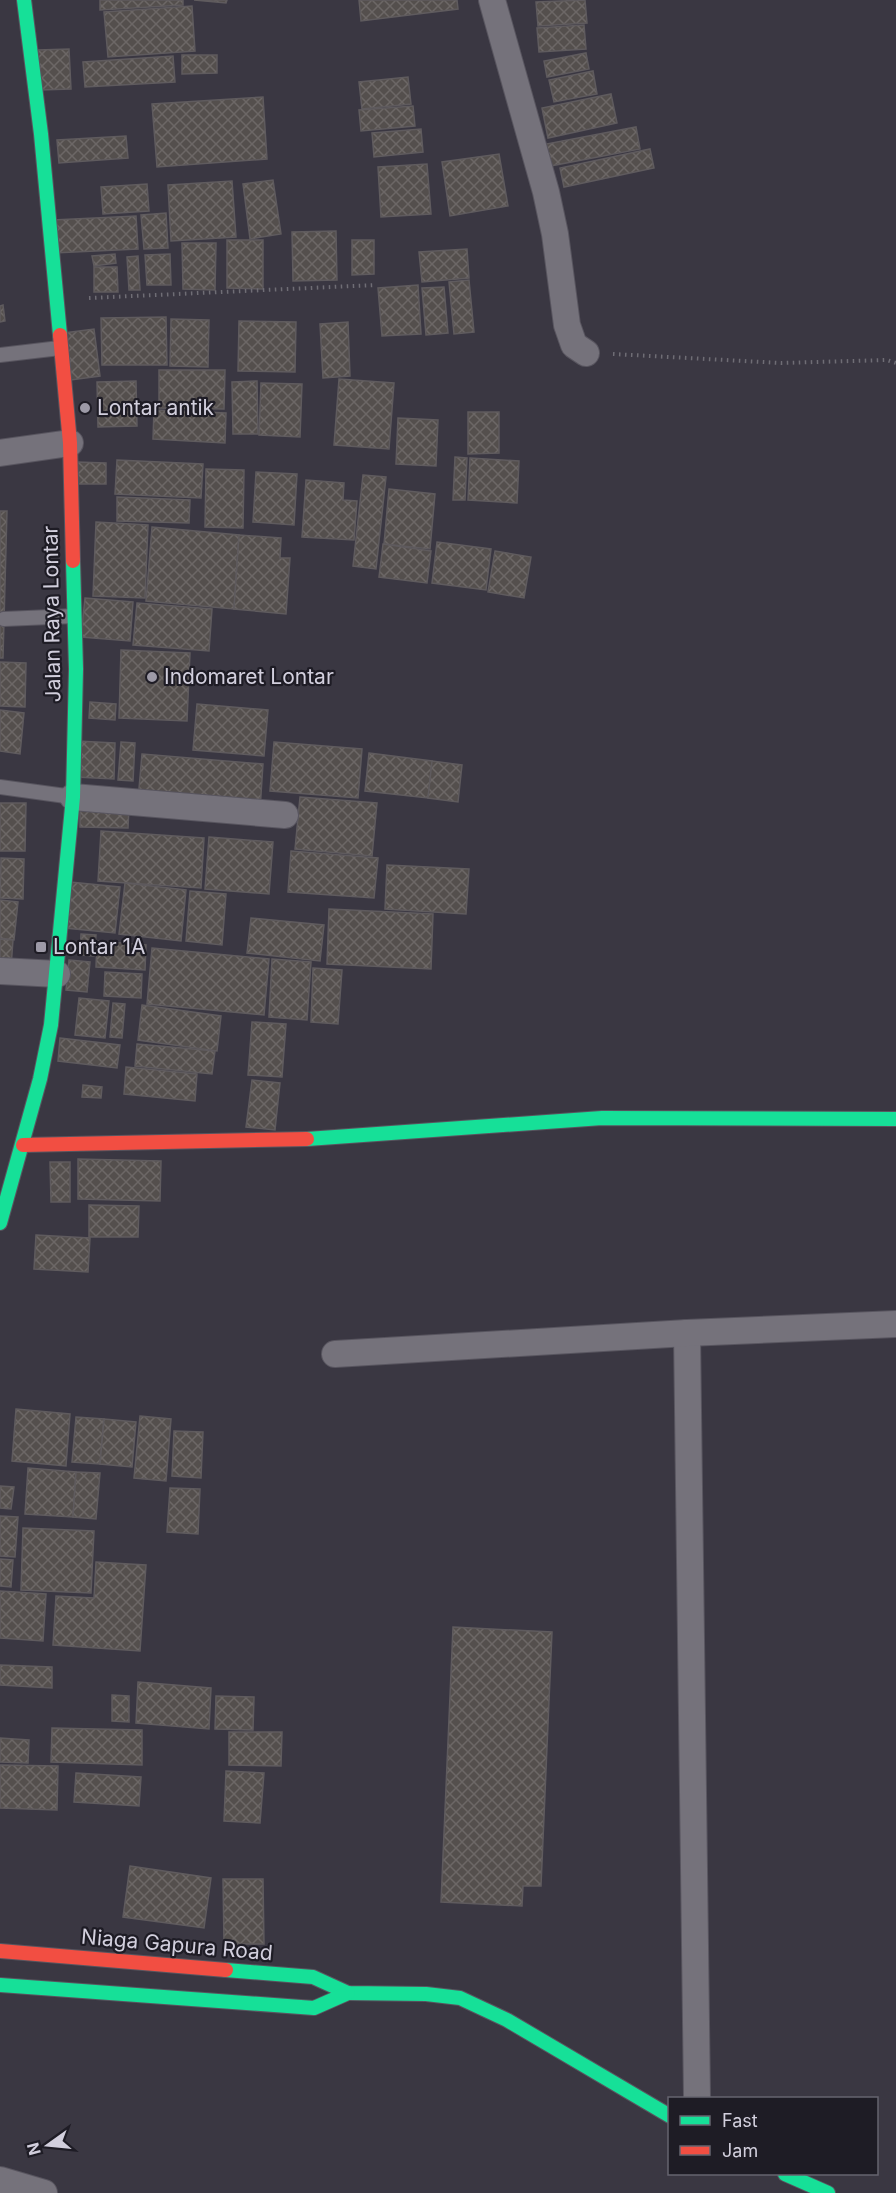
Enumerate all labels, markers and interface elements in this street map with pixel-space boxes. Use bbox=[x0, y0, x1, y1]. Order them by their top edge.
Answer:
place label: Lontar antik bbox=[97, 395, 215, 420]
marker: Lontar antik bbox=[78, 401, 92, 415]
street label: Jalan Raya Lontar bbox=[37, 525, 66, 703]
place label: Indomaret Lontar bbox=[164, 664, 334, 689]
marker: Indomaret Lontar bbox=[145, 670, 159, 684]
place label: Lontar 1A bbox=[53, 934, 145, 959]
marker: Lontar 1A bbox=[34, 940, 48, 954]
street label: Niaga Gapura Road bbox=[80, 1924, 274, 1965]
legend bbox=[668, 2097, 878, 2175]
text: Fast bbox=[722, 2110, 758, 2131]
north arrow bbox=[18, 2115, 78, 2175]
text: N bbox=[22, 2140, 45, 2157]
text: Jam bbox=[722, 2140, 758, 2161]

